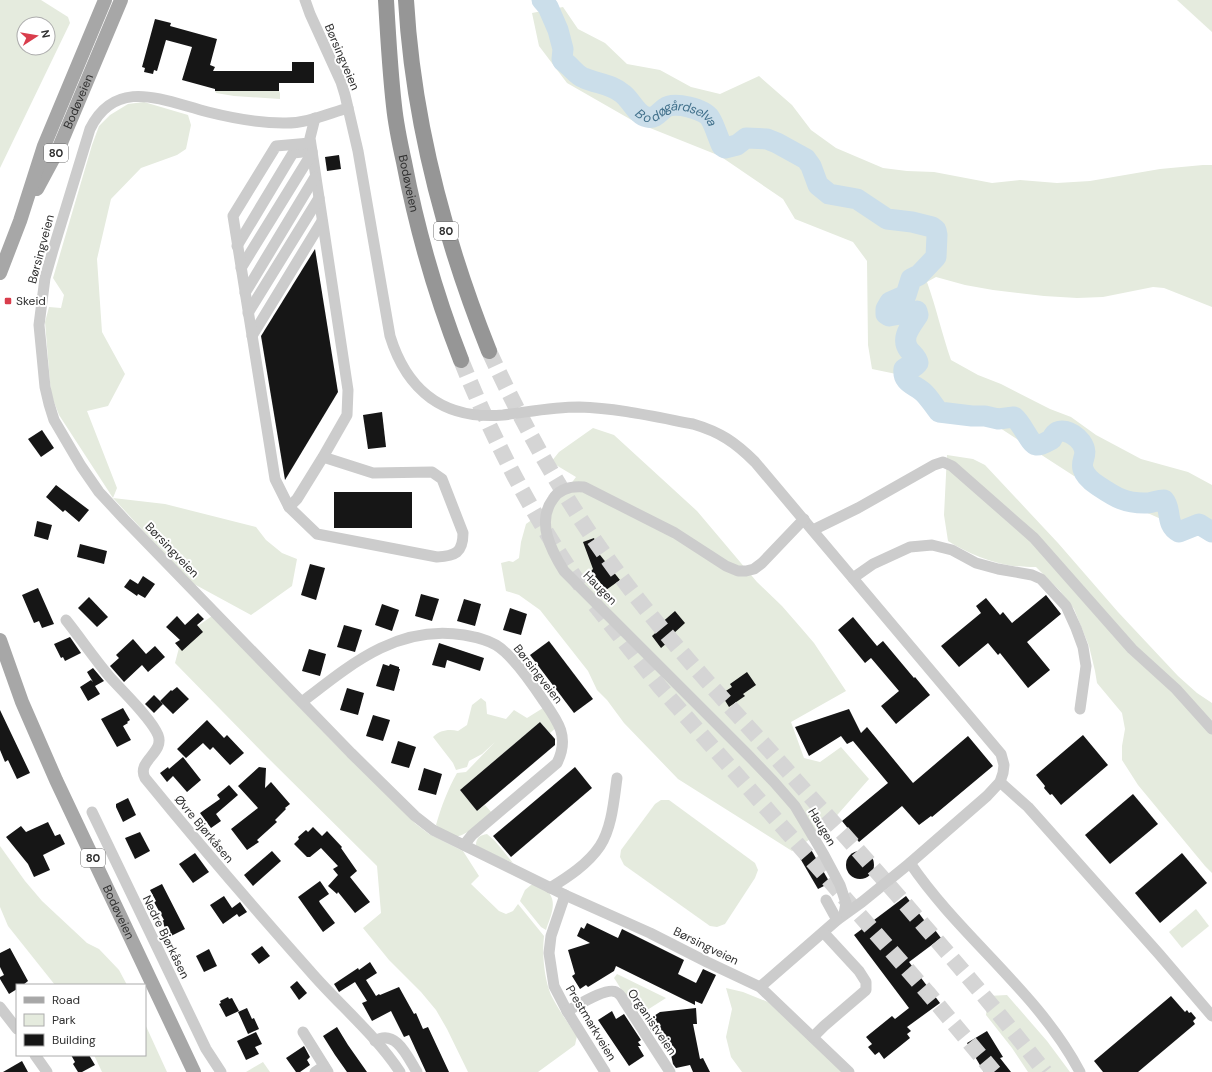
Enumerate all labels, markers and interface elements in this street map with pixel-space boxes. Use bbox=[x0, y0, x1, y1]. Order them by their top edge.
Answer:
north arrow bbox=[16, 16, 56, 56]
street label: Børsingveien bbox=[321, 21, 363, 93]
text: N bbox=[38, 29, 53, 39]
street label: Bodøveien bbox=[60, 71, 97, 131]
water label: Bodøgårdselva bbox=[632, 97, 721, 129]
road number: 80 bbox=[44, 144, 68, 162]
street label: Bodøveien bbox=[395, 153, 422, 214]
street label: Børsingveien bbox=[24, 213, 58, 285]
road number: 80 bbox=[434, 222, 458, 240]
place label: Skeid bbox=[16, 293, 46, 309]
marker: Skeid bbox=[3, 296, 13, 306]
street label: Børsingveien bbox=[142, 519, 202, 581]
street label: Haugen bbox=[580, 568, 620, 608]
street label: Børsingveien bbox=[510, 641, 566, 707]
street label: Øvre Bjørkåsen bbox=[171, 792, 237, 866]
street label: Haugen bbox=[804, 805, 840, 849]
road number: 80 bbox=[81, 849, 105, 867]
street label: Bodøveien bbox=[99, 882, 138, 942]
street label: Nedre Bjørkåsen bbox=[139, 893, 193, 981]
street label: Børsingveien bbox=[671, 923, 741, 969]
street label: Prestmarkveien bbox=[562, 982, 620, 1064]
legend bbox=[16, 984, 146, 1056]
street label: Organistveien bbox=[624, 986, 680, 1058]
text: Road bbox=[52, 992, 80, 1008]
text: Park bbox=[52, 1012, 76, 1028]
text: Building bbox=[52, 1032, 96, 1048]

